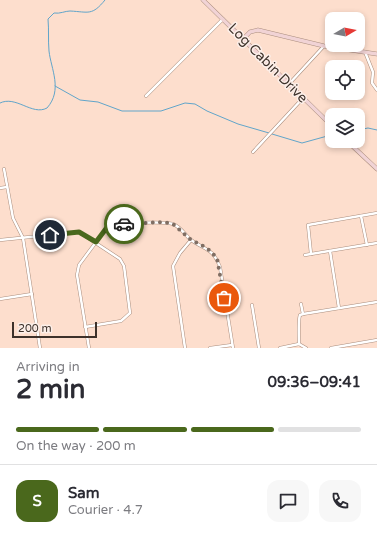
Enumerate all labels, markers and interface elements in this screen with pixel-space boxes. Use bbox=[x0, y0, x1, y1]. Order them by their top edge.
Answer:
north arrow bbox=[325, 12, 365, 52]
map controls bbox=[325, 12, 365, 148]
street label: Log Cabin Drive bbox=[225, 20, 311, 106]
button: locate bbox=[325, 60, 365, 100]
button: layers bbox=[325, 108, 365, 148]
courier bbox=[104, 204, 144, 244]
icon: car bbox=[113, 213, 135, 235]
pin bbox=[33, 218, 67, 252]
icon: home bbox=[39, 224, 61, 246]
pin bbox=[207, 281, 241, 315]
icon: bag bbox=[213, 287, 235, 309]
scale bar bbox=[12, 320, 97, 339]
text: 200 m bbox=[18, 322, 52, 335]
text: Arriving in bbox=[16, 359, 80, 375]
text: 09:36–09:41 bbox=[268, 373, 361, 391]
text: 2 min bbox=[16, 374, 85, 405]
text: On the way · 200 m bbox=[16, 438, 136, 454]
button: chat bbox=[267, 480, 309, 522]
button: phone bbox=[319, 480, 361, 522]
text: Sam bbox=[68, 484, 99, 502]
text: S bbox=[32, 492, 42, 510]
text: Courier · 4.7 bbox=[68, 502, 143, 518]

